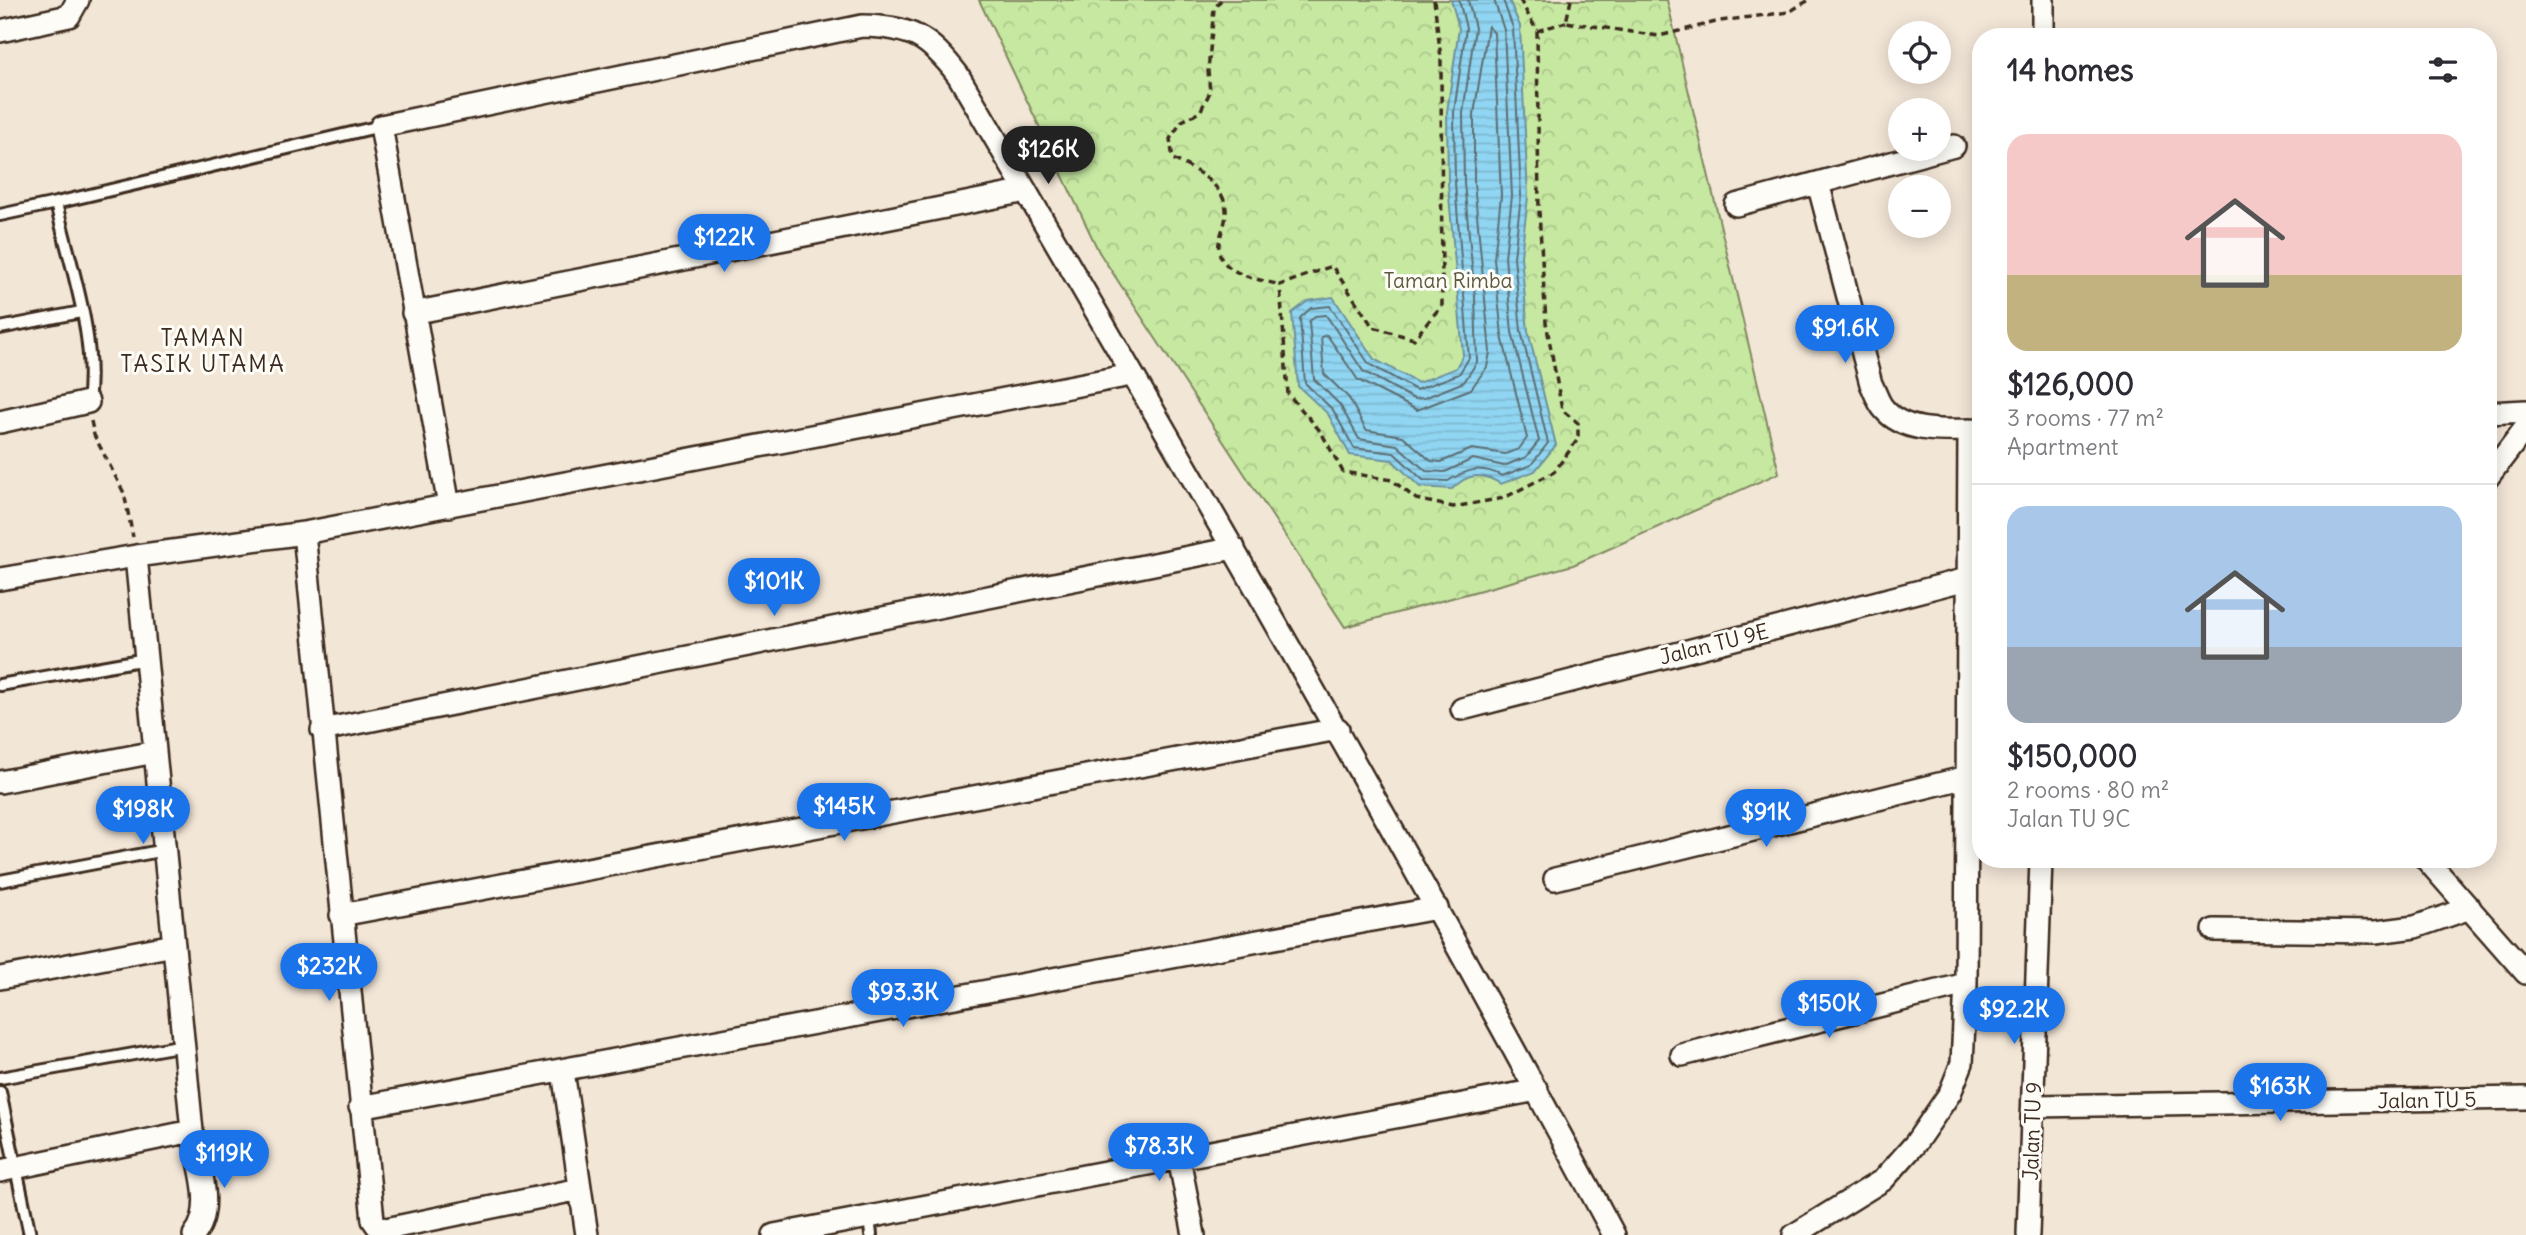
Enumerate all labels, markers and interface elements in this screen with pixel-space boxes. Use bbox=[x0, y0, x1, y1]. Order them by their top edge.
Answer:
map controls bbox=[1888, 21, 1951, 238]
button: locate bbox=[1888, 21, 1951, 84]
text: 14 homes bbox=[2007, 51, 2134, 89]
icon: filters bbox=[2424, 51, 2462, 89]
button: + bbox=[1888, 98, 1951, 161]
pin: $126K bbox=[999, 127, 1097, 186]
text: $126K bbox=[1017, 134, 1079, 163]
button: − bbox=[1888, 175, 1951, 238]
icon: home bbox=[2172, 180, 2298, 306]
pin: $122K bbox=[675, 215, 773, 274]
text: $122K bbox=[694, 222, 754, 251]
park label: Taman Rimba bbox=[1383, 267, 1513, 294]
pin: $91.6K bbox=[1788, 306, 1902, 365]
text: $91.6K bbox=[1811, 313, 1879, 342]
district label: TAMAN TASIK UTAMA bbox=[120, 323, 286, 378]
text: $126,000 bbox=[2007, 365, 2134, 403]
text: 3 rooms · 77 m² bbox=[2007, 403, 2164, 432]
text: Apartment bbox=[2007, 432, 2119, 461]
icon: home bbox=[2172, 552, 2298, 678]
pin: $101K bbox=[725, 558, 823, 618]
text: $101K bbox=[744, 566, 804, 595]
street label: Jalan TU 9E bbox=[1657, 617, 1771, 671]
text: $150,000 bbox=[2007, 737, 2138, 775]
text: 2 rooms · 80 m² bbox=[2007, 775, 2169, 804]
pin: $145K bbox=[795, 784, 893, 843]
pin: $198K bbox=[94, 786, 192, 846]
pin: $91K bbox=[1725, 790, 1807, 849]
text: $145K bbox=[813, 791, 875, 820]
text: $198K bbox=[112, 794, 174, 823]
text: $91K bbox=[1741, 797, 1791, 826]
text: Jalan TU 9C bbox=[2007, 804, 2130, 833]
pin: $232K bbox=[280, 944, 378, 1003]
text: $232K bbox=[296, 951, 362, 980]
pin: $93.3K bbox=[846, 970, 960, 1029]
text: $93.3K bbox=[867, 977, 939, 1006]
pin: $150K bbox=[1780, 981, 1878, 1040]
pin: $92.2K bbox=[1957, 986, 2071, 1046]
text: $150K bbox=[1797, 988, 1861, 1017]
text: $92.2K bbox=[1979, 994, 2049, 1023]
pin: $163K bbox=[2231, 1064, 2329, 1123]
text: $163K bbox=[2249, 1071, 2311, 1100]
street label: Jalan TU 9 bbox=[2017, 1081, 2047, 1181]
street label: Jalan TU 5 bbox=[2377, 1086, 2477, 1114]
pin: $78.3K bbox=[1102, 1124, 1216, 1183]
pin: $119K bbox=[175, 1130, 273, 1190]
text: $78.3K bbox=[1124, 1131, 1194, 1160]
text: $119K bbox=[195, 1138, 253, 1167]

